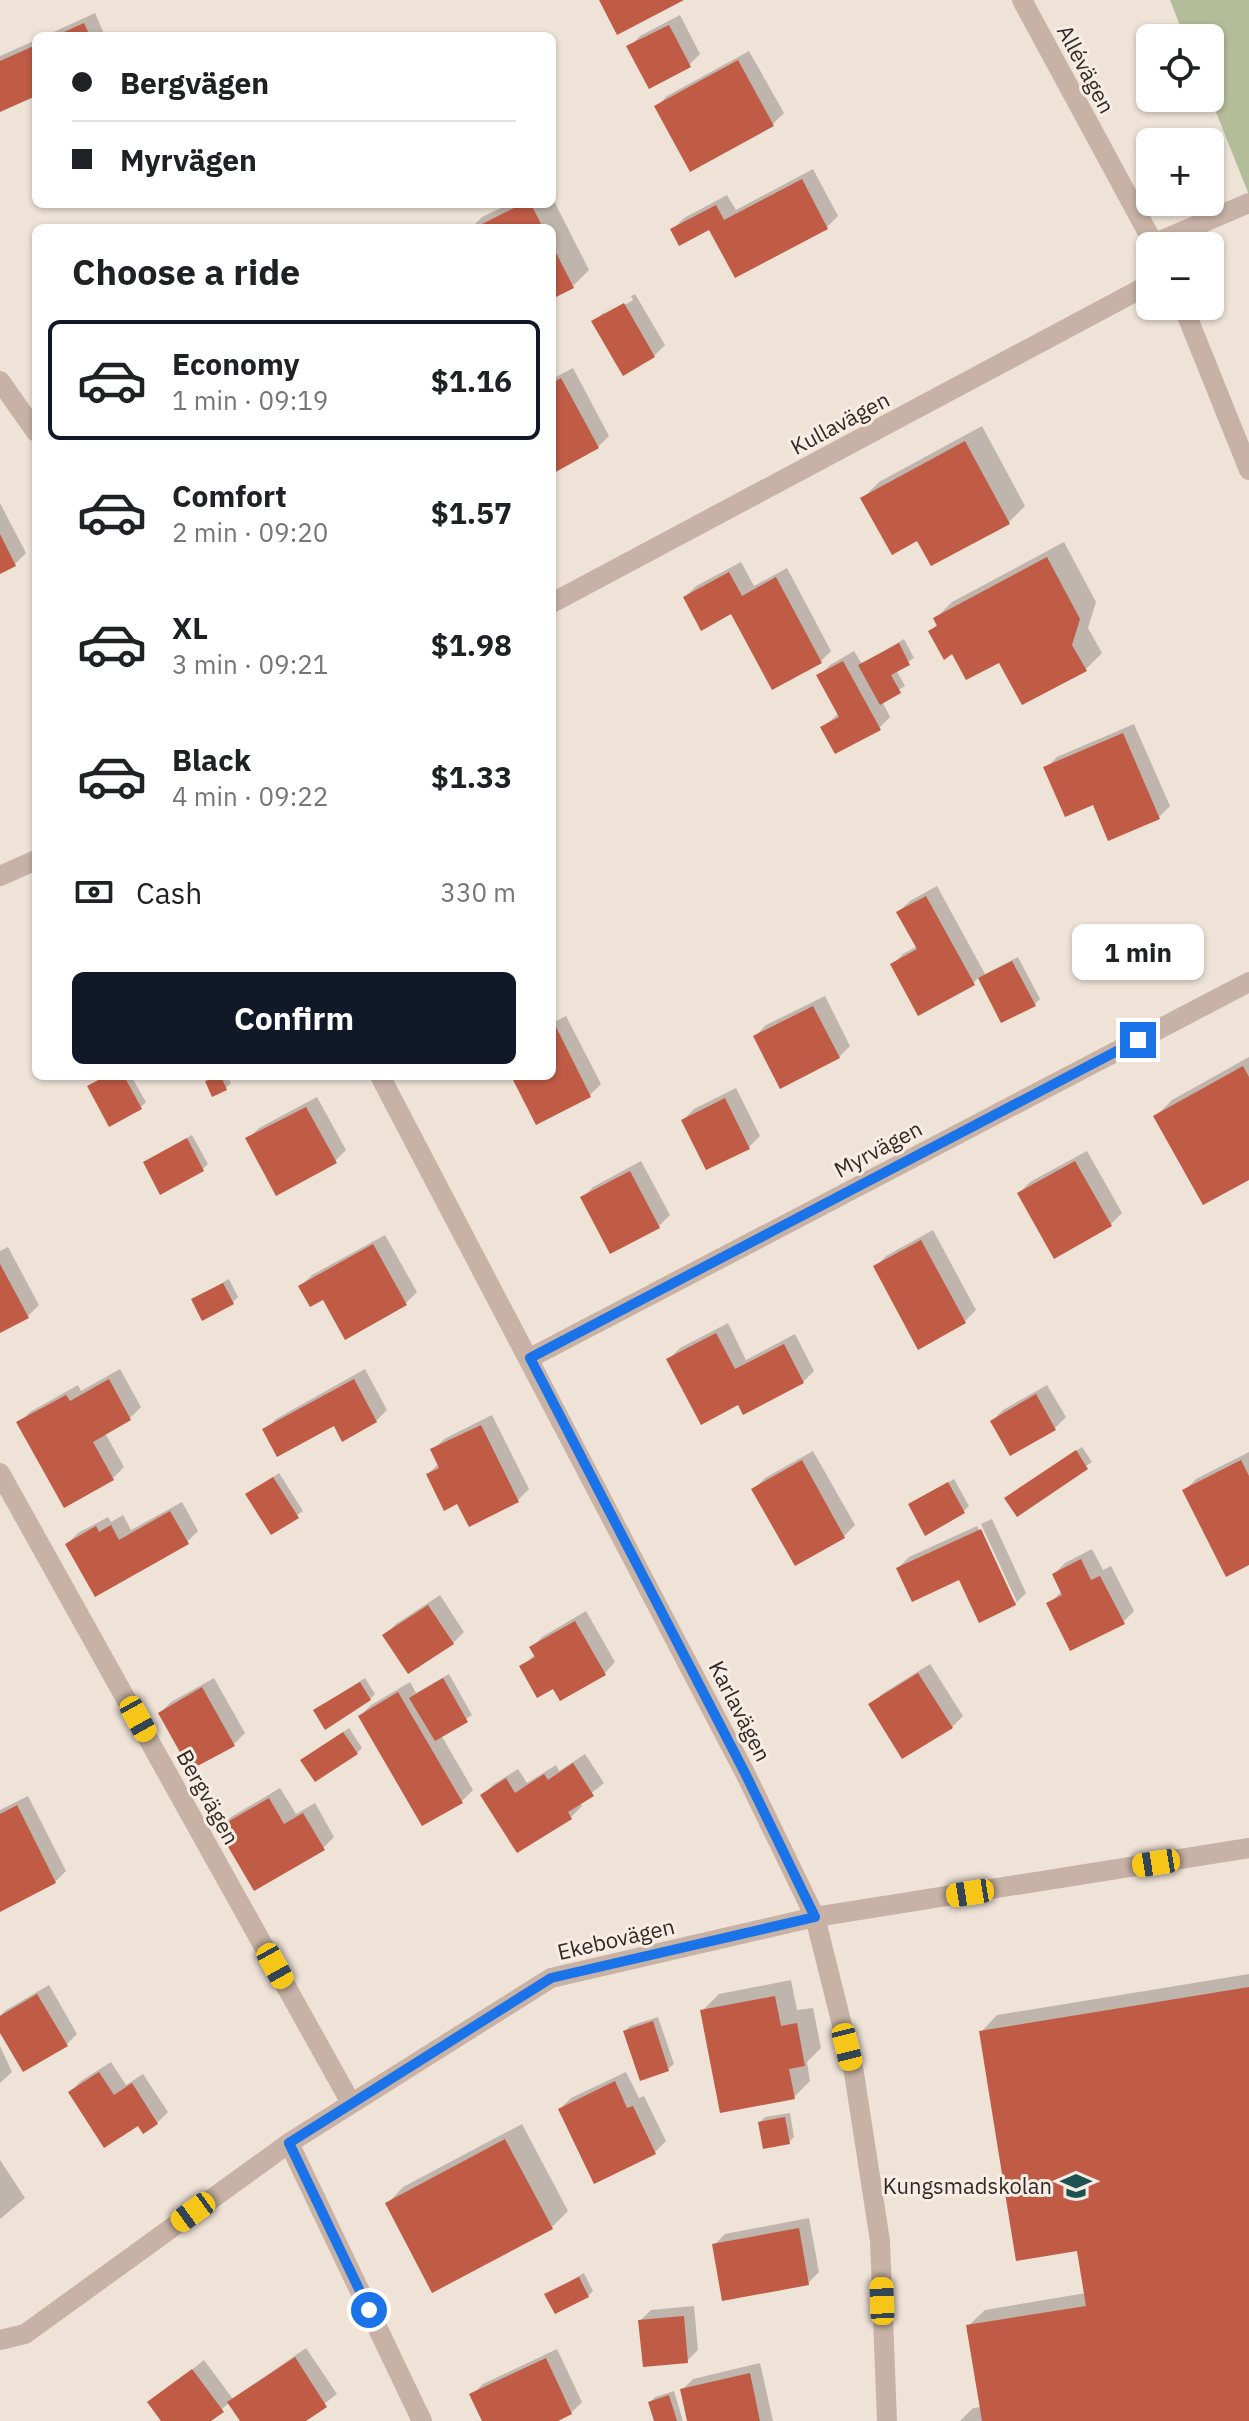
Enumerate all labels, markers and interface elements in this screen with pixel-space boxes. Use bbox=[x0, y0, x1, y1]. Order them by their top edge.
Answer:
street label: Allévägen bbox=[1051, 19, 1122, 118]
map controls bbox=[1136, 24, 1224, 320]
button: locate bbox=[1136, 24, 1224, 112]
text: Bergvägen bbox=[120, 63, 269, 102]
button: + bbox=[1136, 128, 1224, 216]
text: Myrvägen bbox=[120, 140, 257, 179]
button: − bbox=[1136, 232, 1224, 320]
text: Choose a ride bbox=[72, 248, 300, 295]
icon: car bbox=[76, 344, 148, 416]
text: Economy bbox=[172, 344, 300, 383]
text: $1.16 bbox=[431, 361, 512, 400]
text: 1 min · 09:19 bbox=[172, 383, 328, 417]
street label: Kullavägen bbox=[785, 384, 894, 461]
icon: car bbox=[76, 476, 148, 548]
text: Comfort bbox=[172, 476, 287, 515]
text: $1.57 bbox=[431, 493, 512, 532]
text: 2 min · 09:20 bbox=[172, 515, 328, 549]
icon: car bbox=[76, 608, 148, 680]
text: XL bbox=[172, 608, 208, 647]
text: $1.98 bbox=[431, 625, 512, 664]
text: 3 min · 09:21 bbox=[172, 647, 328, 681]
icon: car bbox=[76, 740, 148, 812]
text: Black bbox=[172, 740, 251, 779]
text: $1.33 bbox=[431, 757, 512, 796]
text: 4 min · 09:22 bbox=[172, 779, 328, 813]
icon: cash bbox=[72, 870, 116, 914]
text: Cash bbox=[136, 873, 202, 912]
text: 330 m bbox=[440, 875, 516, 909]
callout: 1 min bbox=[1072, 924, 1204, 980]
text: 1 min bbox=[1104, 935, 1172, 969]
button: Confirm bbox=[72, 972, 516, 1064]
route end bbox=[1120, 1022, 1156, 1058]
street label: Myrvägen bbox=[829, 1113, 927, 1184]
street label: Karlavägen bbox=[703, 1655, 778, 1766]
car bbox=[116, 1692, 160, 1746]
street label: Bergvägen bbox=[171, 1744, 246, 1849]
car bbox=[1130, 1847, 1182, 1879]
car bbox=[944, 1877, 996, 1909]
street label: Ekebovägen bbox=[554, 1911, 677, 1966]
car bbox=[253, 1939, 297, 1993]
car bbox=[830, 2021, 864, 2073]
school or university icon: Kungsmadskolan bbox=[1059, 2169, 1093, 2203]
place label: Kungsmadskolan bbox=[883, 2171, 1052, 2200]
car bbox=[167, 2188, 219, 2236]
car bbox=[869, 2277, 895, 2325]
route start bbox=[351, 2292, 387, 2328]

